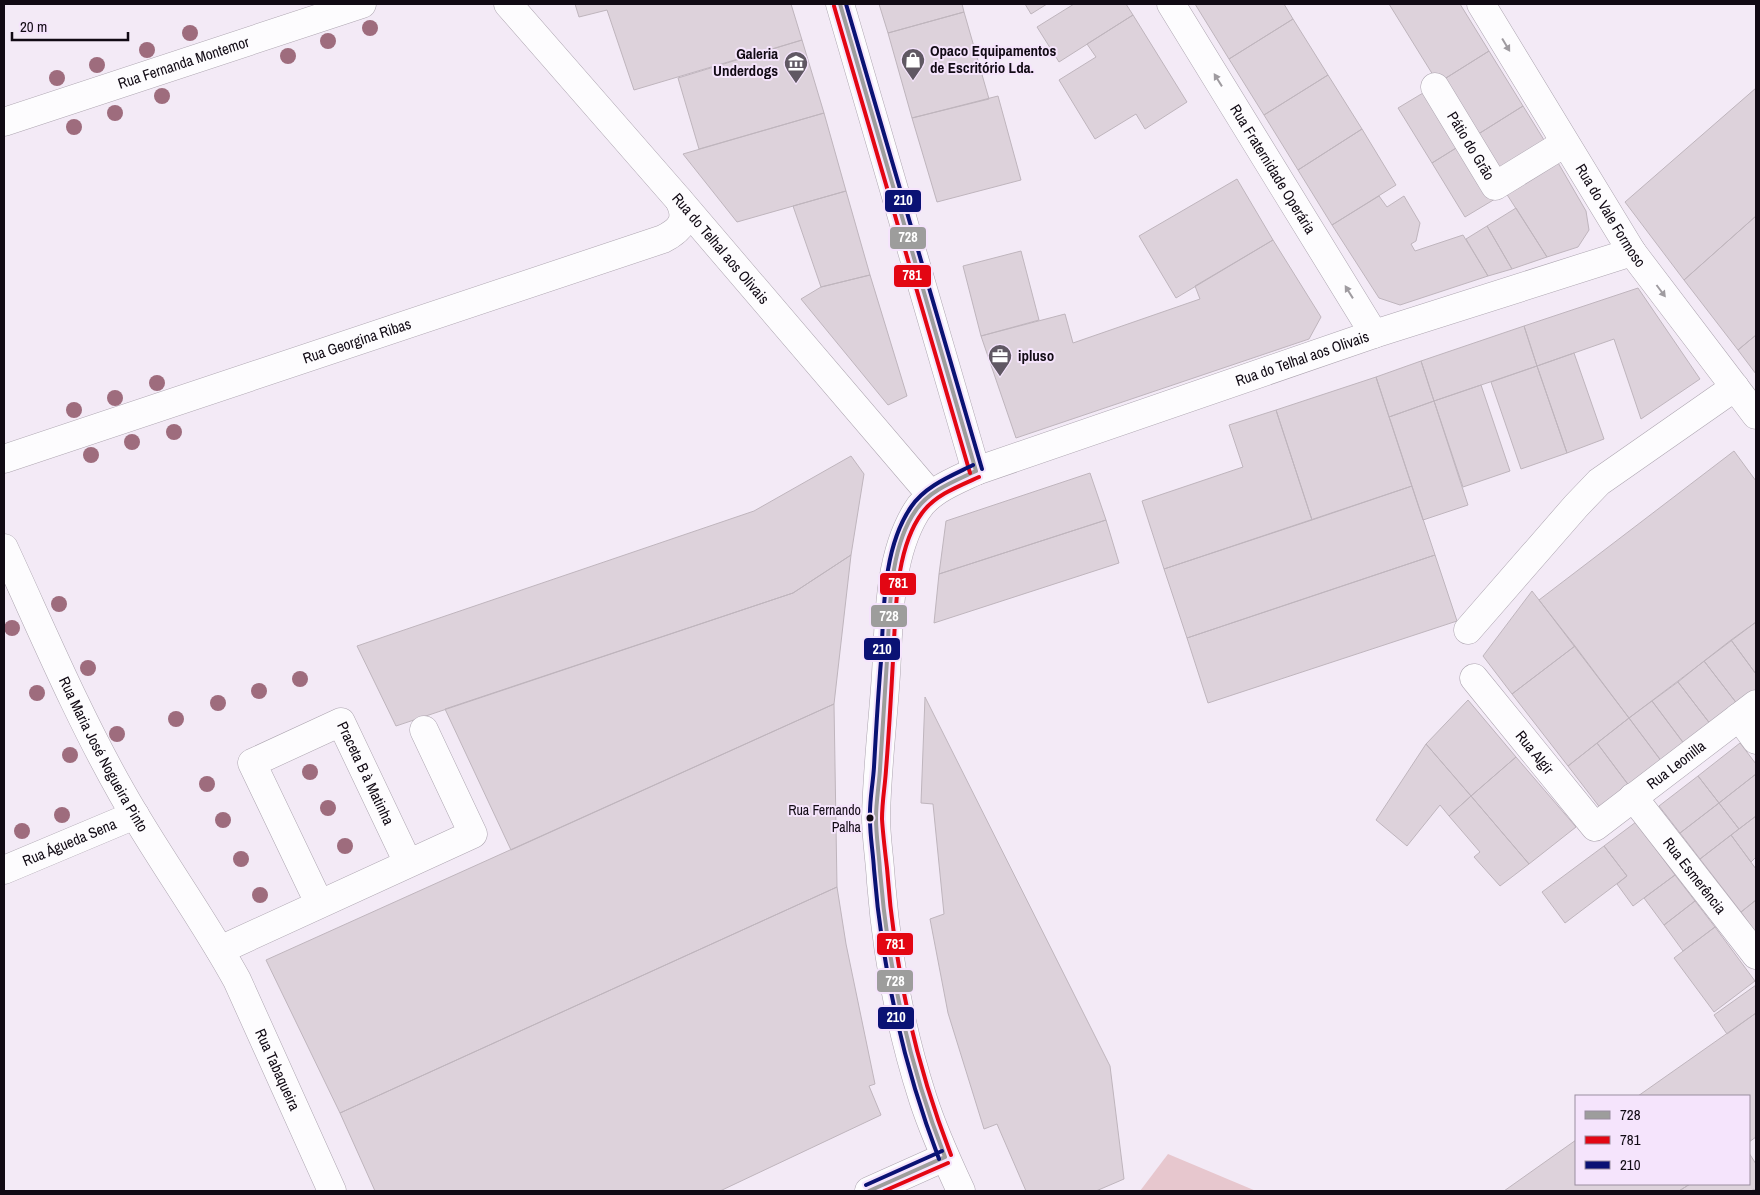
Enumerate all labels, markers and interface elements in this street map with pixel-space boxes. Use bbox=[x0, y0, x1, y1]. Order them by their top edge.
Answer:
scale bar bbox=[12, 10, 129, 42]
text: 20 m bbox=[20, 16, 47, 37]
street label: Rua Fernanda Montemor bbox=[115, 31, 252, 94]
one-way arrow bbox=[1501, 39, 1511, 52]
place label: Opaco Equipamentos de Escritório Lda. bbox=[930, 40, 1057, 78]
place label: Galeria Underdogs bbox=[713, 43, 778, 81]
shop icon: Opaco Equipamentos de Escritório Lda. bbox=[900, 47, 926, 81]
museum icon: Galeria Underdogs bbox=[783, 50, 809, 84]
one-way arrow bbox=[1213, 73, 1222, 86]
street label: Rua Fraternidade Operária bbox=[1225, 100, 1321, 238]
street label: Pátio do Grão bbox=[1442, 108, 1500, 184]
street label: Rua do Vale Formoso bbox=[1571, 160, 1651, 272]
street label: Rua do Telhal aos Olivais bbox=[667, 188, 774, 308]
line badge: 210 bbox=[884, 189, 922, 213]
text: 210 bbox=[893, 191, 913, 209]
line badge: 728 bbox=[889, 226, 927, 250]
text: 728 bbox=[898, 228, 918, 246]
line badge: 781 bbox=[893, 264, 932, 288]
text: 781 bbox=[902, 266, 922, 284]
one-way arrow bbox=[1656, 284, 1667, 297]
one-way arrow bbox=[1344, 286, 1353, 299]
street label: Rua Georgina Ribas bbox=[300, 313, 414, 369]
street label: Rua do Telhal aos Olivais bbox=[1232, 326, 1372, 391]
office icon: ipluso bbox=[987, 343, 1013, 377]
place label: ipluso bbox=[1018, 345, 1054, 366]
line badge: 781 bbox=[879, 572, 917, 596]
text: 781 bbox=[888, 574, 908, 592]
line badge: 728 bbox=[870, 604, 908, 628]
text: 728 bbox=[879, 607, 899, 625]
line badge: 210 bbox=[863, 637, 901, 661]
text: 210 bbox=[872, 640, 892, 658]
street label: Rua Maria José Nogueira Pinto bbox=[54, 673, 154, 836]
street label: Praceta B à Matinha bbox=[332, 718, 399, 828]
street label: Rua Algir bbox=[1511, 726, 1559, 778]
street label: Rua Leonilla bbox=[1642, 735, 1710, 794]
place label: Rua Fernando Palha bbox=[788, 801, 862, 836]
street label: Rua Águeda Sena bbox=[19, 813, 120, 871]
marker: Rua Fernando Palha bbox=[865, 813, 875, 823]
street label: Rua Esmerência bbox=[1658, 833, 1731, 918]
line badge: 781 bbox=[876, 932, 914, 956]
text: 781 bbox=[885, 935, 905, 953]
line badge: 728 bbox=[876, 969, 914, 993]
text: 728 bbox=[885, 972, 905, 990]
line badge: 210 bbox=[877, 1006, 915, 1030]
text: 210 bbox=[886, 1008, 906, 1026]
street label: Rua Tabaqueira bbox=[250, 1025, 305, 1114]
legend bbox=[1575, 1095, 1750, 1185]
text: 728 bbox=[1620, 1104, 1641, 1125]
text: 781 bbox=[1620, 1129, 1641, 1150]
text: 210 bbox=[1620, 1154, 1641, 1175]

